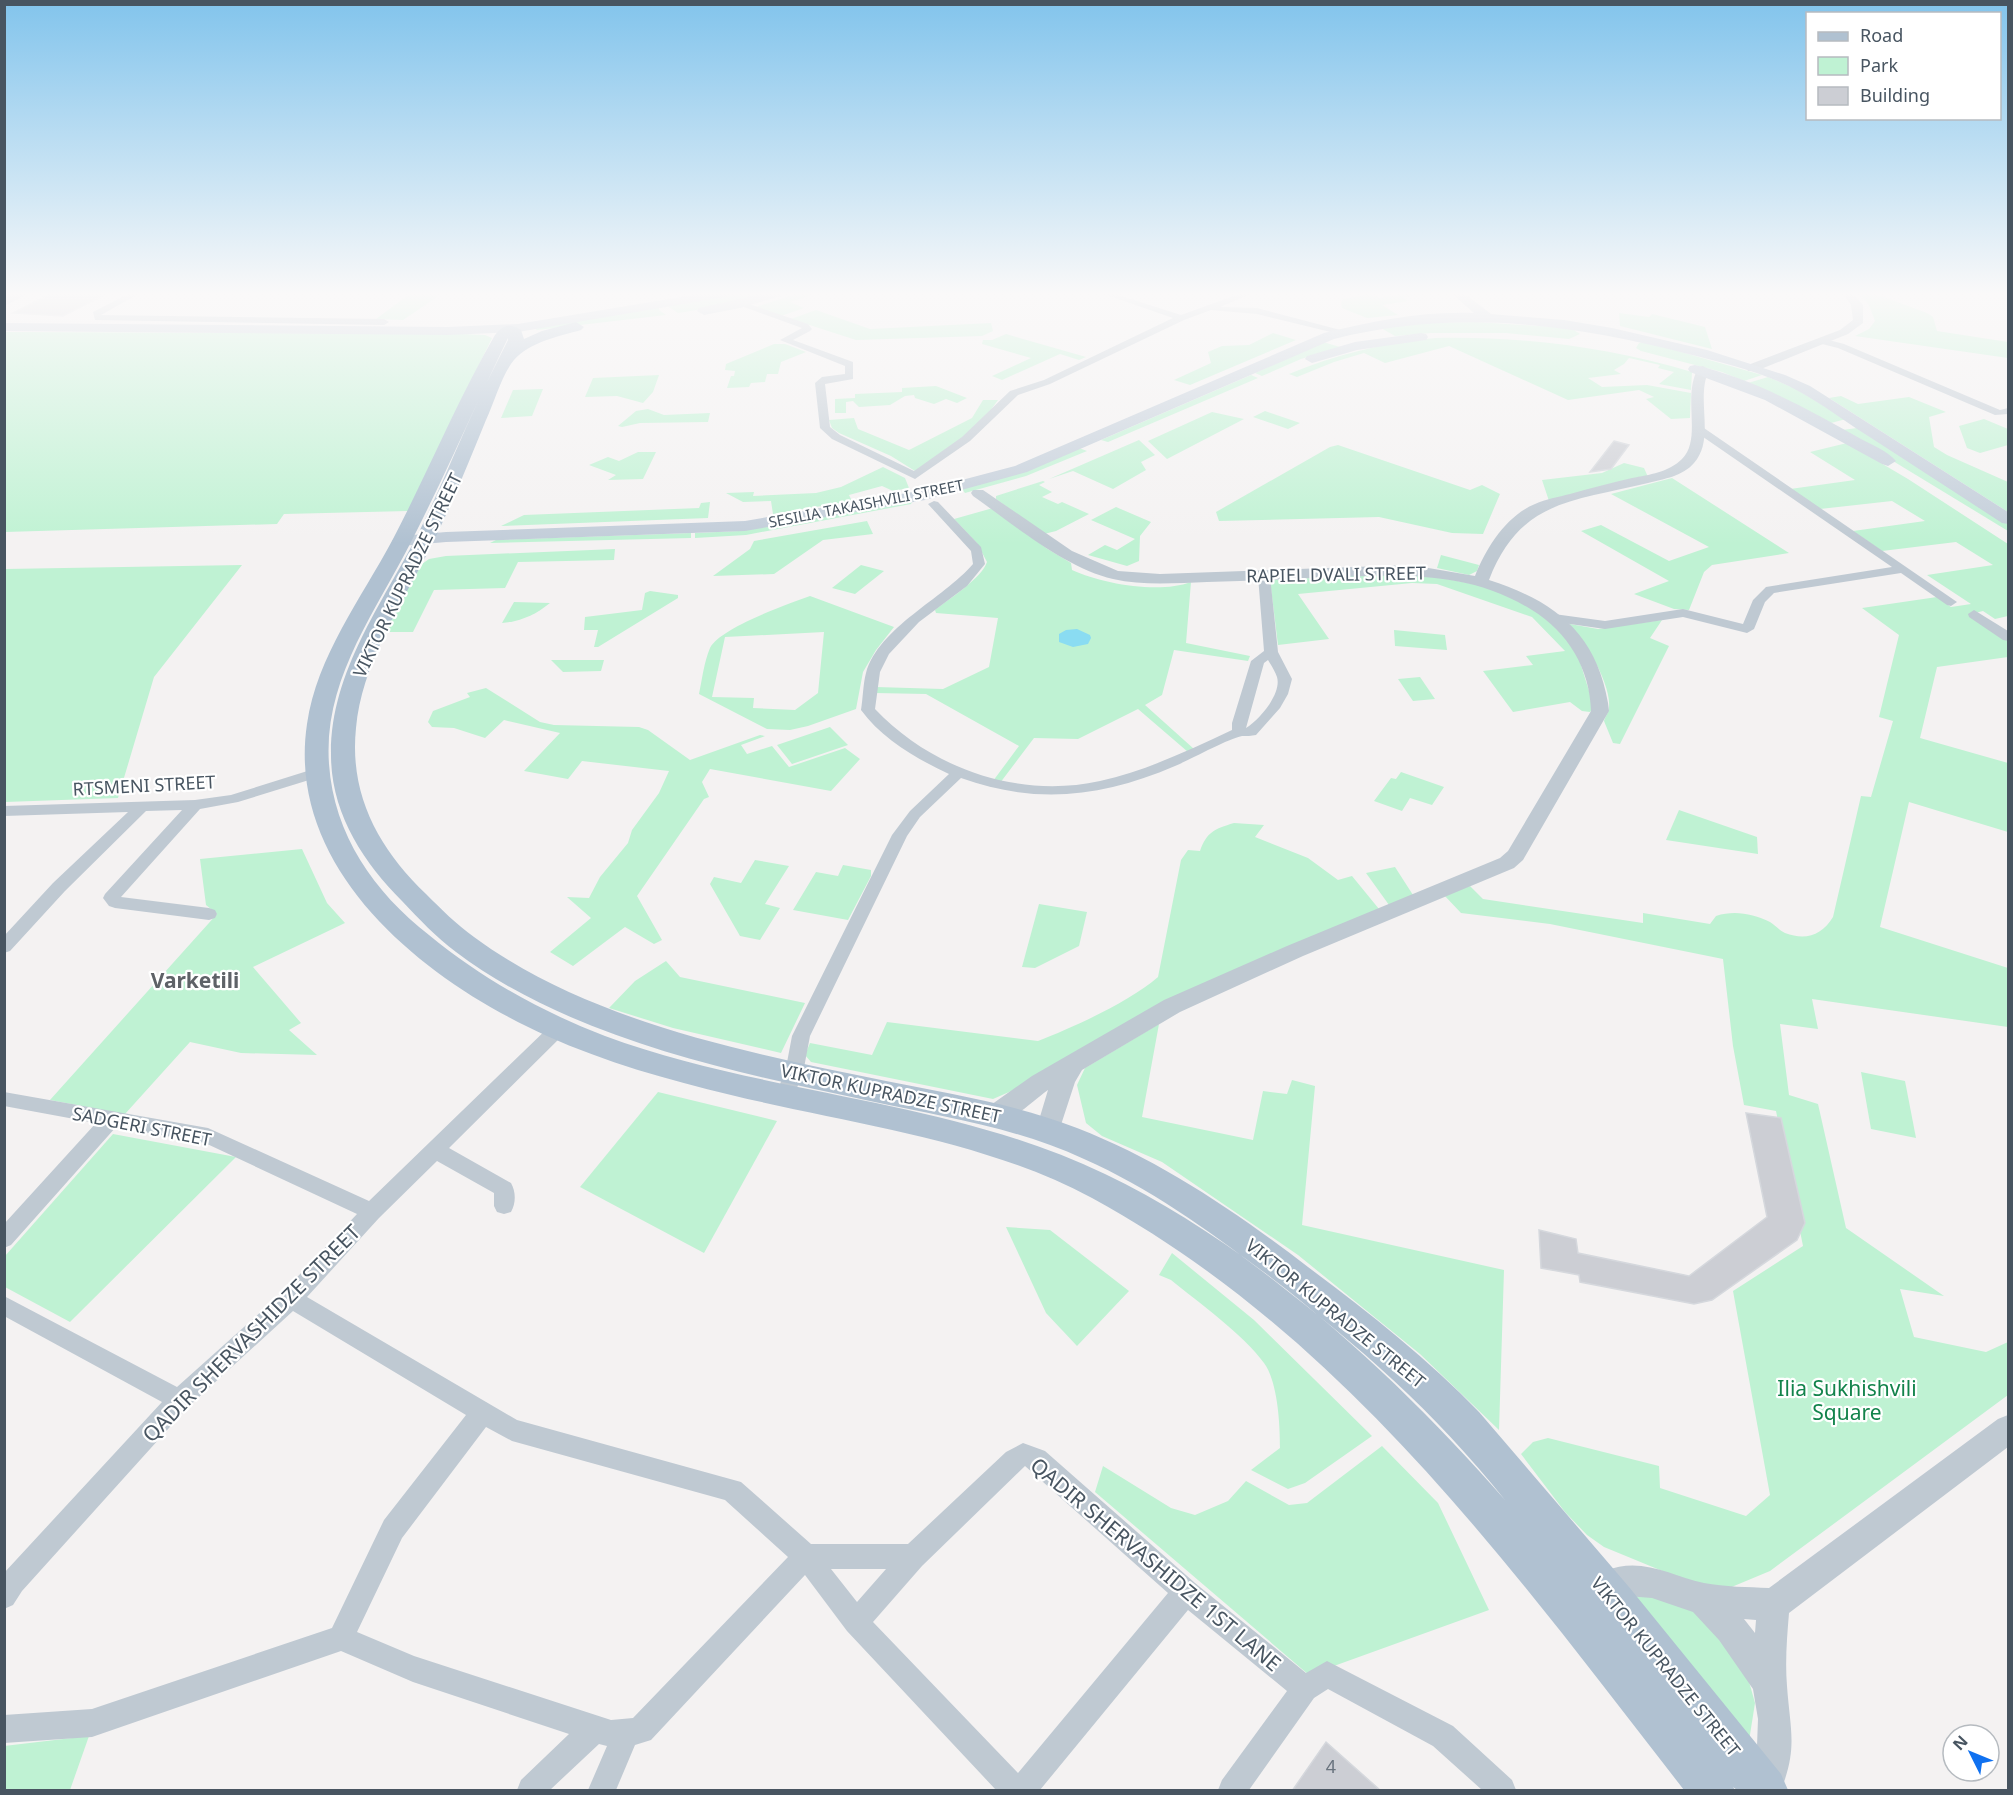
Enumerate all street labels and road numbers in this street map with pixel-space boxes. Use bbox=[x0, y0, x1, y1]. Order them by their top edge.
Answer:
street label: VIKTOR KUPRADZE STREET bbox=[347, 469, 467, 681]
street label: SESILIA TAKAISHVILI STREET bbox=[767, 474, 966, 532]
street label: RAPIEL DVALI STREET bbox=[1246, 560, 1426, 588]
street label: RTSMENI STREET bbox=[72, 769, 216, 801]
street label: VIKTOR KUPRADZE STREET bbox=[779, 1058, 1003, 1128]
street label: SADGERI STREET bbox=[71, 1101, 213, 1151]
street label: QADIR SHERVASHIDZE STREET bbox=[136, 1218, 366, 1448]
street label: VIKTOR KUPRADZE STREET bbox=[1241, 1233, 1431, 1393]
street label: QADIR SHERVASHIDZE 1ST LANE bbox=[1025, 1451, 1287, 1677]
street label: VIKTOR KUPRADZE STREET bbox=[1586, 1571, 1746, 1761]

